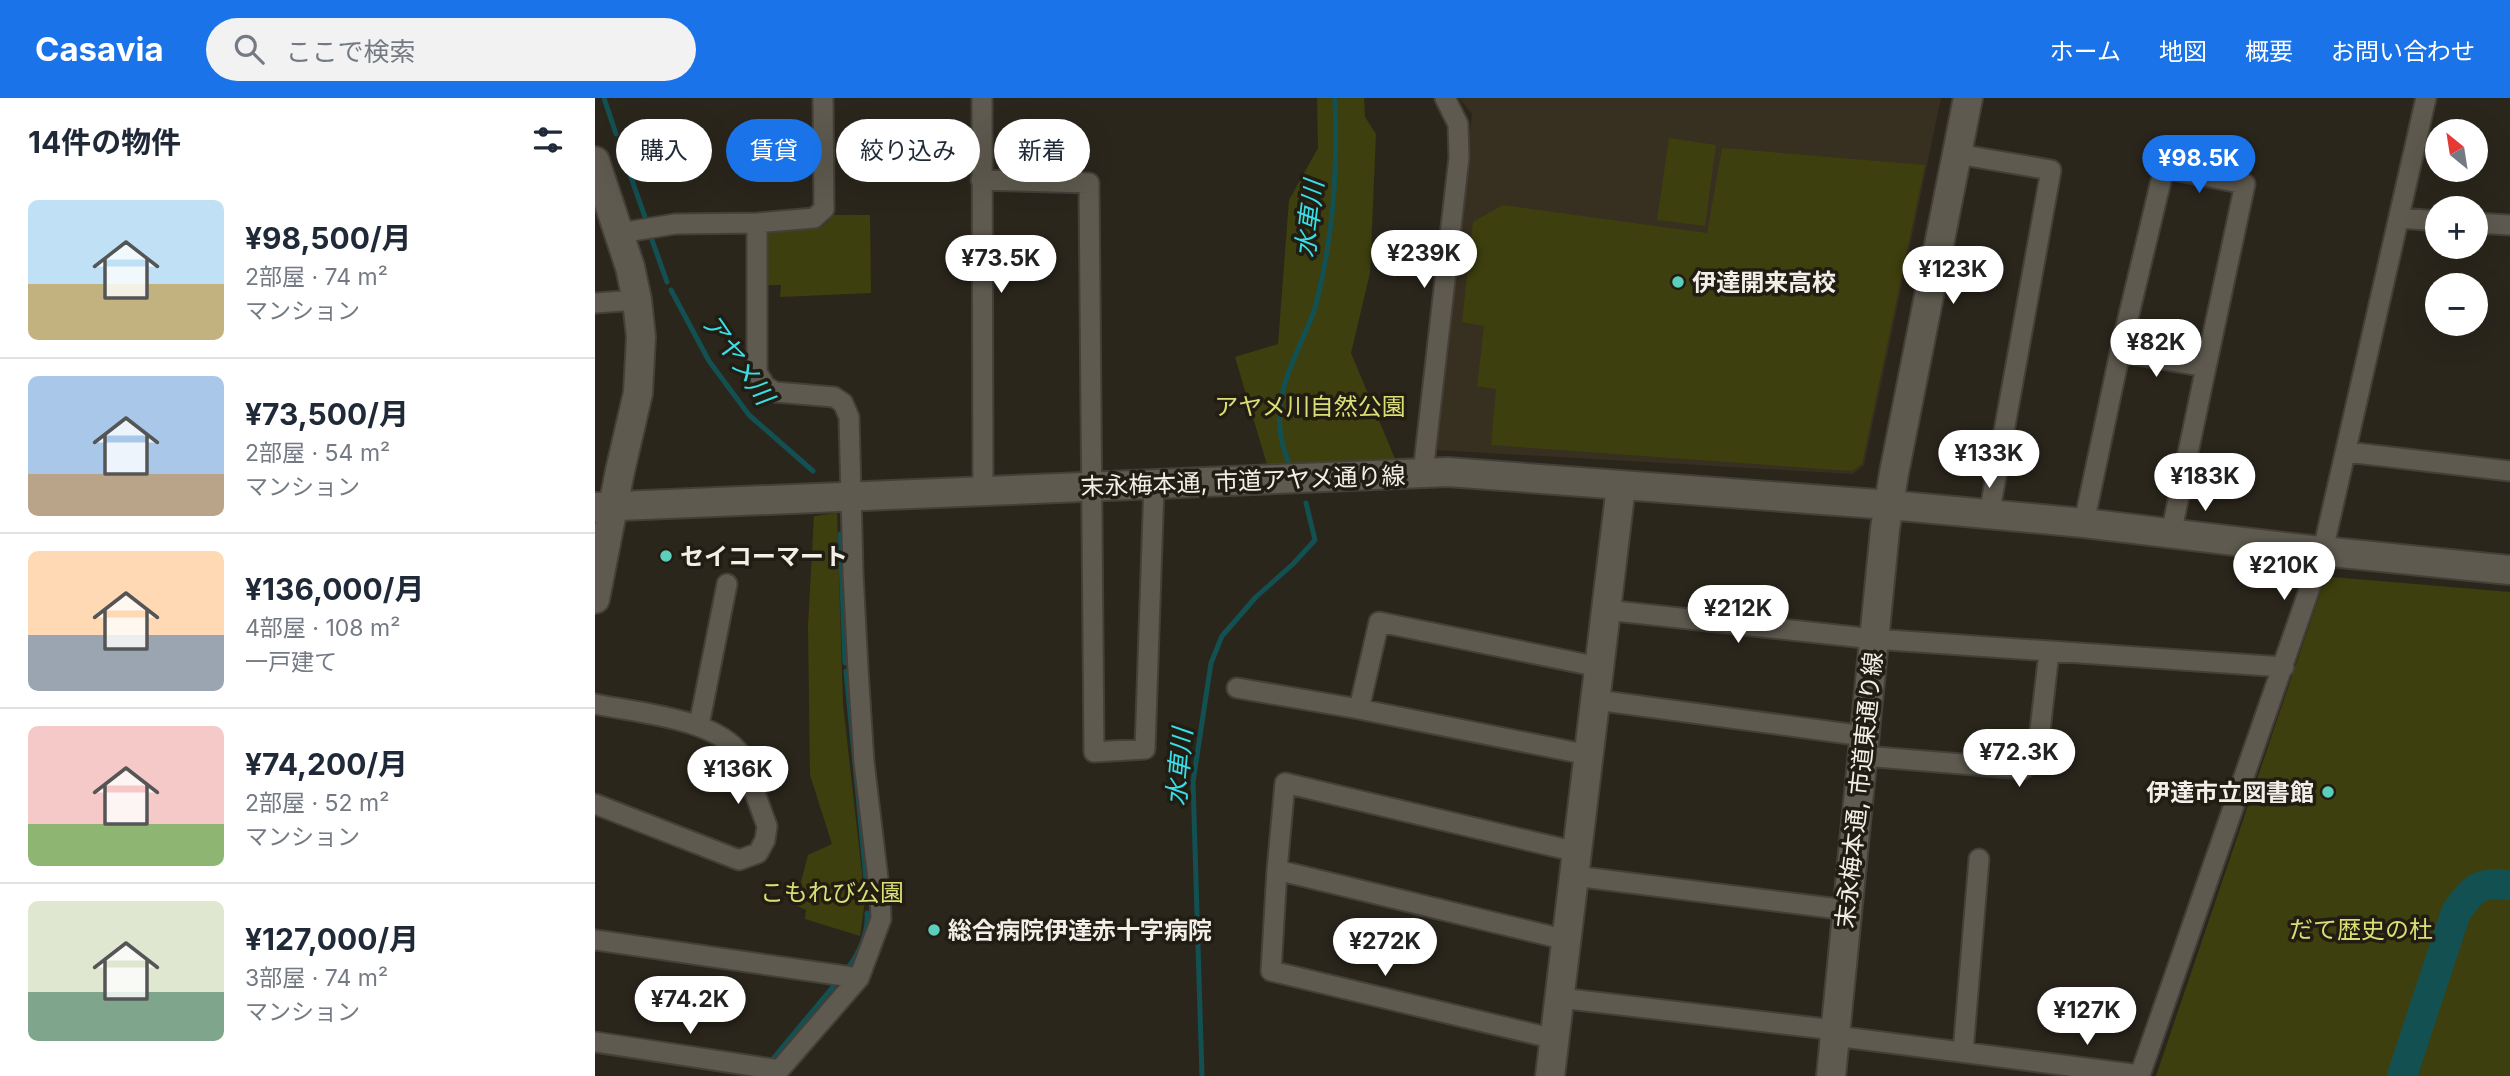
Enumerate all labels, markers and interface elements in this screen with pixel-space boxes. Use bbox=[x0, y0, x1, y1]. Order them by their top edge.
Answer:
search box bbox=[206, 18, 696, 81]
text: Casavia bbox=[35, 29, 164, 69]
icon: search bbox=[230, 30, 268, 68]
text: ここで検索 bbox=[286, 36, 416, 67]
text: ホーム bbox=[2050, 37, 2121, 66]
text: 地図 bbox=[2159, 37, 2207, 66]
text: 概要 bbox=[2245, 37, 2293, 66]
text: お問い合わせ bbox=[2331, 37, 2475, 66]
chip: 購入 bbox=[616, 119, 712, 182]
chip: 賃貸 bbox=[726, 119, 822, 182]
chip: 絞り込み bbox=[836, 119, 980, 182]
chip: 新着 bbox=[994, 119, 1090, 182]
north arrow bbox=[2425, 119, 2489, 182]
map controls bbox=[2425, 119, 2488, 336]
icon: filters bbox=[529, 121, 567, 159]
text: 14件の物件 bbox=[28, 124, 181, 160]
pin: ¥98.5K bbox=[2142, 136, 2256, 195]
text: ¥98.5K bbox=[2158, 144, 2240, 172]
water label: 水車川 bbox=[1289, 175, 1330, 260]
button: + bbox=[2425, 196, 2488, 259]
text: ¥98,500/月 bbox=[245, 220, 412, 256]
icon: home bbox=[84, 228, 168, 312]
pin: ¥239K bbox=[1375, 230, 1473, 290]
pin: ¥73.5K bbox=[944, 236, 1058, 295]
text: ¥239K bbox=[1387, 239, 1461, 267]
text: ¥73.5K bbox=[961, 244, 1041, 272]
pin: ¥123K bbox=[1904, 246, 2002, 306]
text: ¥123K bbox=[1919, 255, 1987, 283]
text: 2部屋 · 74 m² bbox=[245, 263, 388, 291]
place label: 伊達開来高校 bbox=[1692, 268, 1836, 297]
button: − bbox=[2425, 273, 2488, 336]
marker: 伊達開来高校 bbox=[1670, 274, 1686, 290]
text: マンション bbox=[245, 297, 360, 325]
water label: アヤメ川 bbox=[696, 308, 782, 413]
pin: ¥82K bbox=[2115, 320, 2197, 379]
text: ¥82K bbox=[2126, 328, 2186, 356]
park label: アヤメ川自然公園 bbox=[1214, 392, 1406, 421]
text: ¥73,500/月 bbox=[245, 396, 409, 432]
icon: home bbox=[84, 404, 168, 488]
pin: ¥133K bbox=[1940, 430, 2038, 490]
text: 2部屋 · 54 m² bbox=[245, 439, 390, 467]
text: ¥133K bbox=[1954, 439, 2024, 467]
pin: ¥183K bbox=[2156, 454, 2254, 513]
street label: 末永梅本通, 市道アヤメ通り線 bbox=[1080, 461, 1406, 501]
text: ¥183K bbox=[2170, 462, 2240, 490]
text: マンション bbox=[245, 473, 360, 501]
place label: セイコーマート bbox=[680, 542, 848, 571]
pin: ¥210K bbox=[2235, 542, 2333, 602]
marker: セイコーマート bbox=[658, 548, 674, 564]
text: ¥210K bbox=[2249, 551, 2319, 579]
text: ¥136,000/月 bbox=[245, 571, 424, 607]
icon: home bbox=[84, 579, 168, 663]
pin: ¥212K bbox=[1689, 586, 1787, 645]
text: ¥212K bbox=[1704, 594, 1772, 622]
text: 4部屋 · 108 m² bbox=[245, 614, 400, 642]
text: 一戸建て bbox=[245, 648, 337, 676]
street label: 末永梅本通, 市道東通り線 bbox=[1830, 650, 1888, 930]
water label: 水車川 bbox=[1160, 724, 1198, 807]
pin: ¥72.3K bbox=[1962, 730, 2076, 789]
text: ¥72.3K bbox=[1979, 738, 2059, 766]
text: ¥74,200/月 bbox=[245, 746, 408, 782]
pin: ¥136K bbox=[689, 746, 787, 806]
icon: home bbox=[84, 754, 168, 838]
text: ¥136K bbox=[703, 755, 773, 783]
place label: 伊達市立図書館 bbox=[2146, 778, 2314, 807]
marker: 伊達市立図書館 bbox=[2320, 784, 2336, 800]
text: 2部屋 · 52 m² bbox=[245, 789, 389, 817]
text: マンション bbox=[245, 823, 360, 851]
park label: こもれび公園 bbox=[760, 878, 904, 907]
park label: だて歴史の杜 bbox=[2289, 915, 2433, 944]
place label: 総合病院伊達赤十字病院 bbox=[948, 916, 1212, 945]
pin: ¥272K bbox=[1336, 918, 1434, 978]
text: ¥127,000/月 bbox=[245, 921, 419, 957]
marker: 総合病院伊達赤十字病院 bbox=[926, 922, 942, 938]
text: ¥272K bbox=[1349, 927, 1421, 955]
icon: home bbox=[84, 929, 168, 1013]
text: 3部屋 · 74 m² bbox=[245, 964, 388, 992]
pin: ¥74.2K bbox=[633, 976, 747, 1036]
text: ¥74.2K bbox=[651, 985, 729, 1013]
pin: ¥127K bbox=[2038, 988, 2136, 1047]
text: ¥127K bbox=[2053, 996, 2121, 1024]
text: マンション bbox=[245, 998, 360, 1026]

